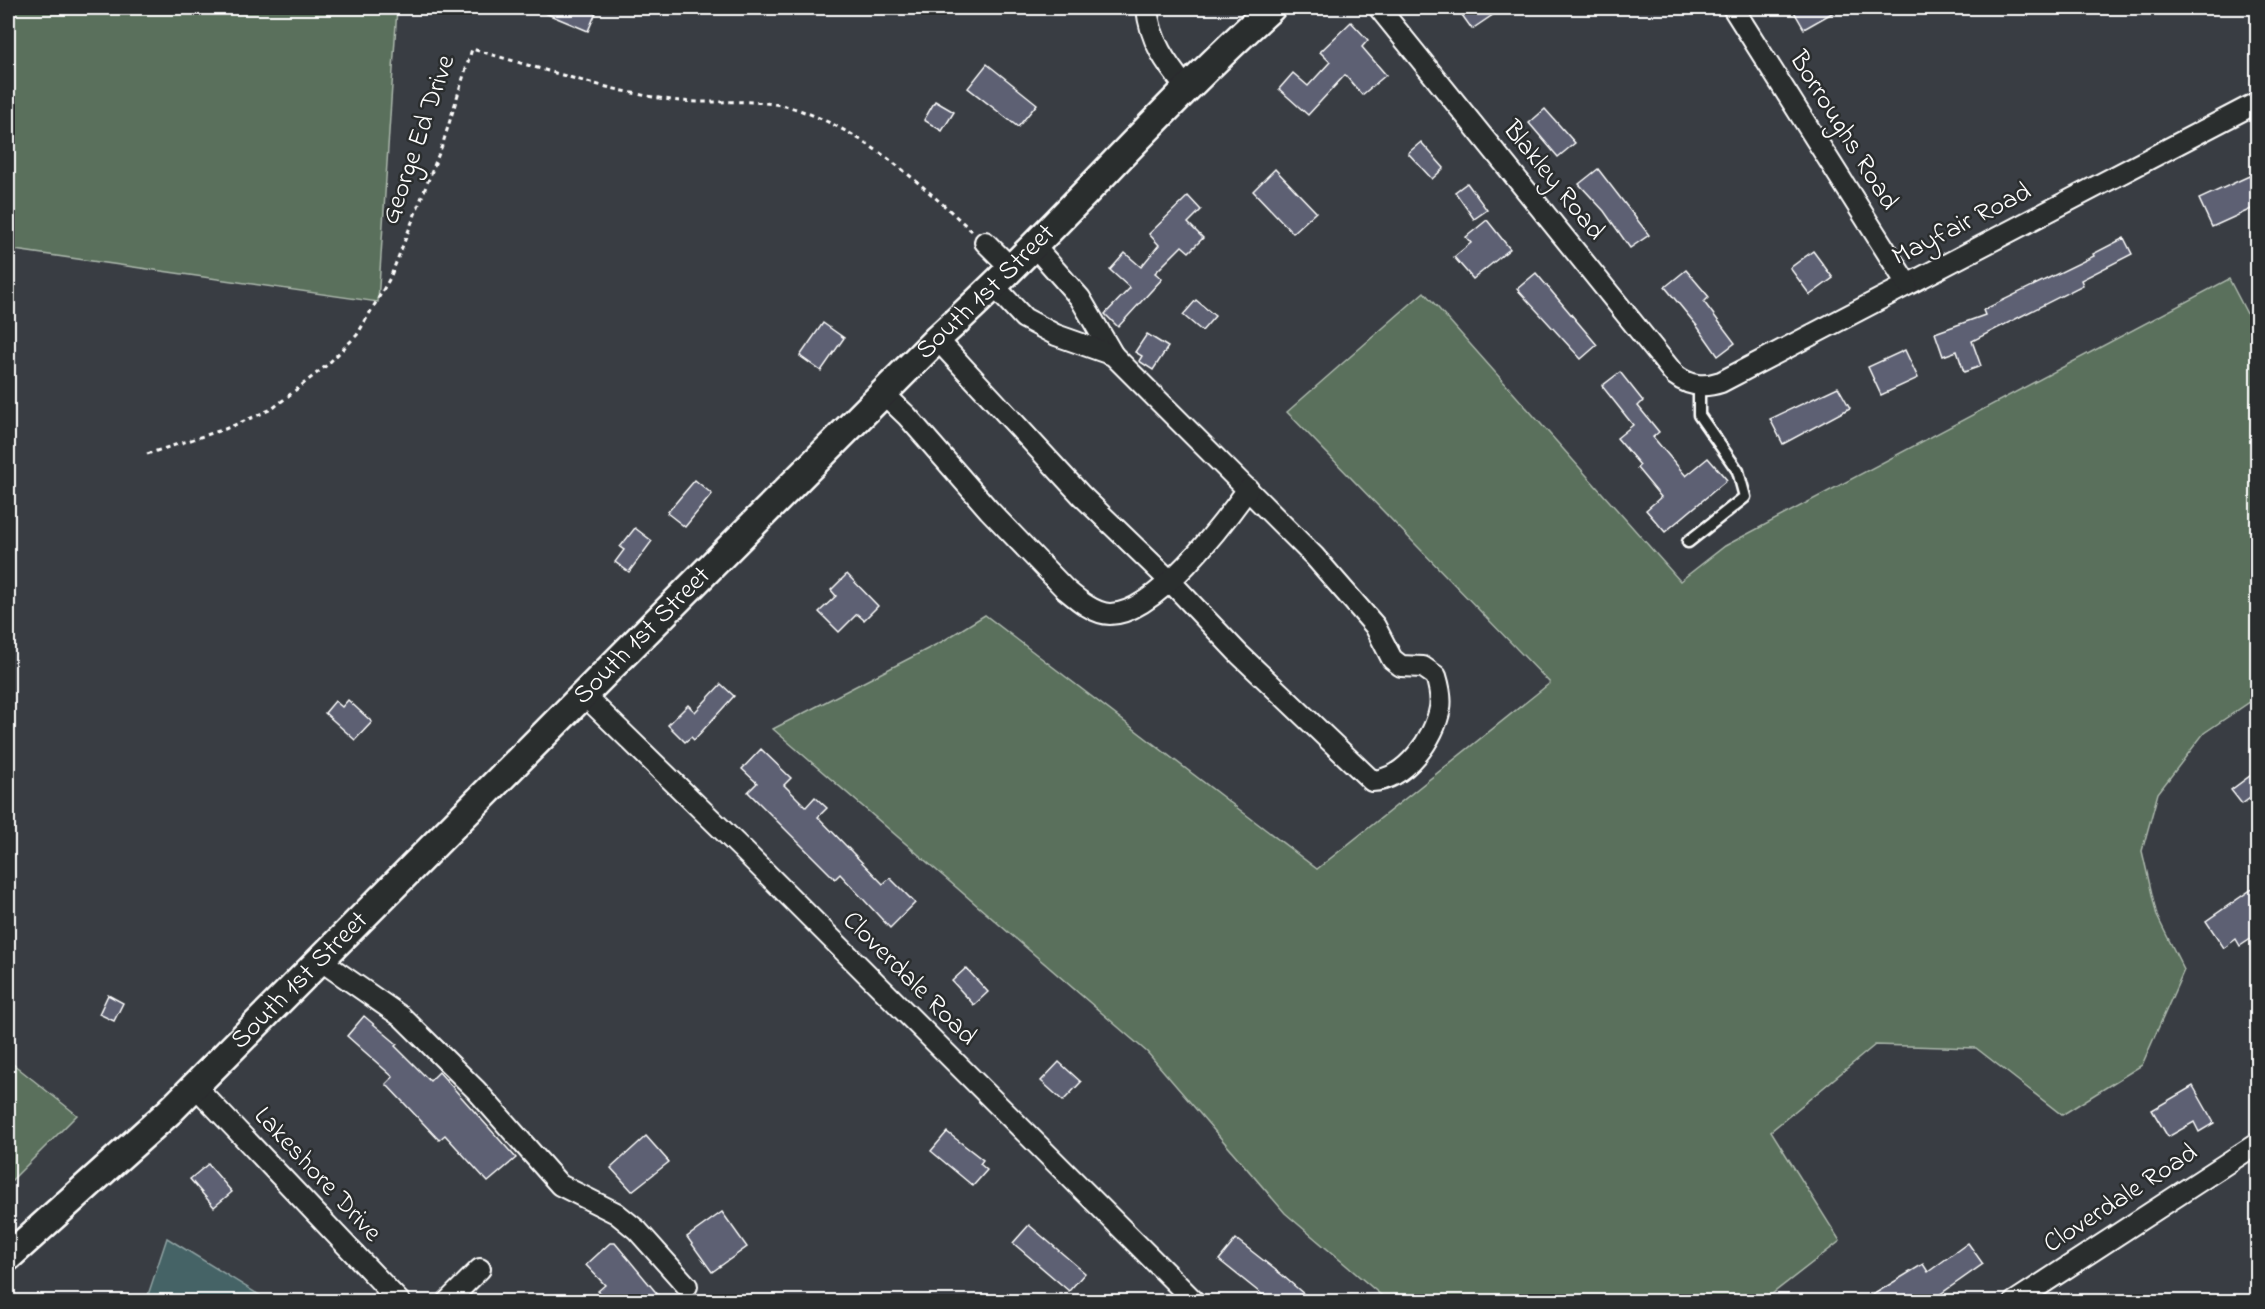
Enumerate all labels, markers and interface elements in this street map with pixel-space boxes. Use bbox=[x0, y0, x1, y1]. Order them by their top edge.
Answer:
street label: Borroughs Road bbox=[1778, 43, 1908, 218]
street label: George Ed Drive bbox=[372, 49, 467, 230]
street label: Blakley Road bbox=[1492, 112, 1614, 249]
street label: Mayfair Road bbox=[1886, 173, 2038, 277]
street label: South 1st Street bbox=[907, 215, 1065, 369]
street label: South 1st Street bbox=[564, 558, 720, 714]
street label: South 1st Street bbox=[222, 902, 377, 1059]
street label: Cloverdale Road bbox=[833, 903, 985, 1055]
street label: Lakeshore Drive bbox=[244, 1099, 391, 1252]
street label: Cloverdale Road bbox=[2036, 1134, 2206, 1264]

